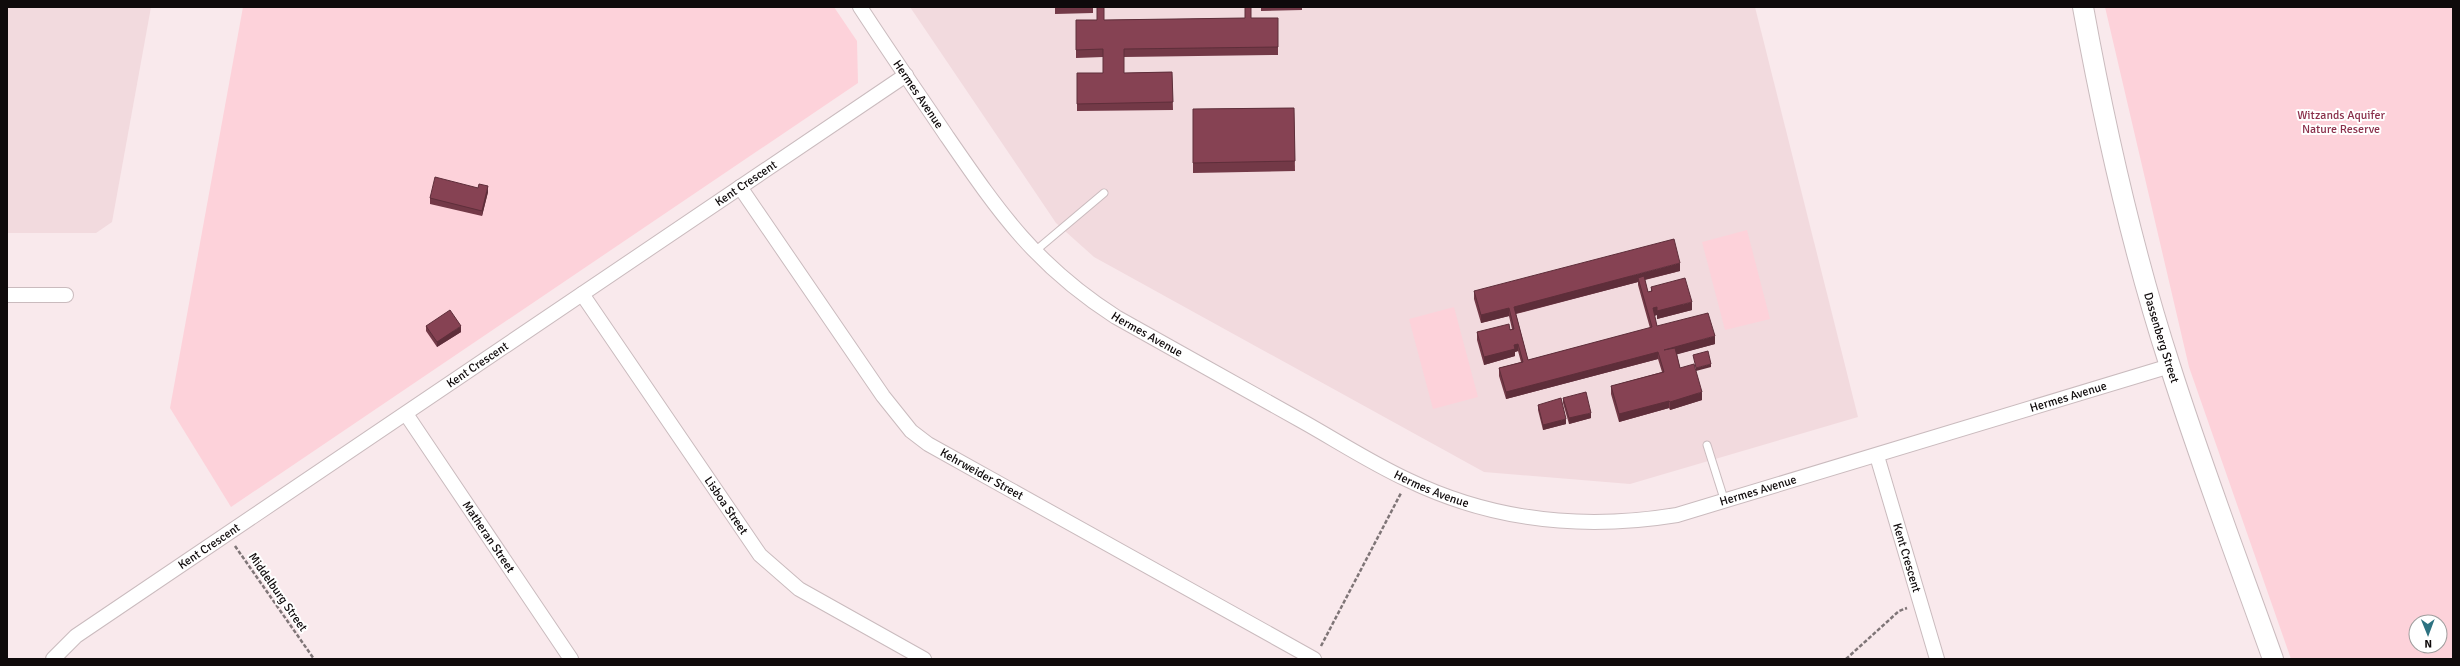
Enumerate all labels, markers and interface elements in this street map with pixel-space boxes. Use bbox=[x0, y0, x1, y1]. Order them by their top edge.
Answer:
street label: Hermes Avenue bbox=[889, 57, 947, 132]
park label: Witzands Aquifer Nature Reserve bbox=[2297, 108, 2385, 137]
street label: Kent Crescent bbox=[712, 157, 780, 210]
street label: Dassenberg Street bbox=[2140, 291, 2182, 385]
street label: Hermes Avenue bbox=[1108, 309, 1185, 361]
street label: Kent Crescent bbox=[444, 339, 511, 391]
street label: Hermes Avenue bbox=[2028, 379, 2109, 416]
street label: Kehrweider Street bbox=[937, 445, 1026, 504]
street label: Hermes Avenue bbox=[1391, 467, 1471, 511]
street label: Hermes Avenue bbox=[1718, 472, 1798, 510]
street label: Lisboa Street bbox=[701, 474, 751, 538]
street label: Matheran Street bbox=[459, 498, 518, 576]
street label: Kent Crescent bbox=[175, 520, 243, 573]
street label: Kent Crescent bbox=[1889, 521, 1924, 594]
street label: Middelburg Street bbox=[245, 550, 310, 635]
north arrow bbox=[2408, 614, 2448, 654]
text: N bbox=[2424, 637, 2432, 650]

